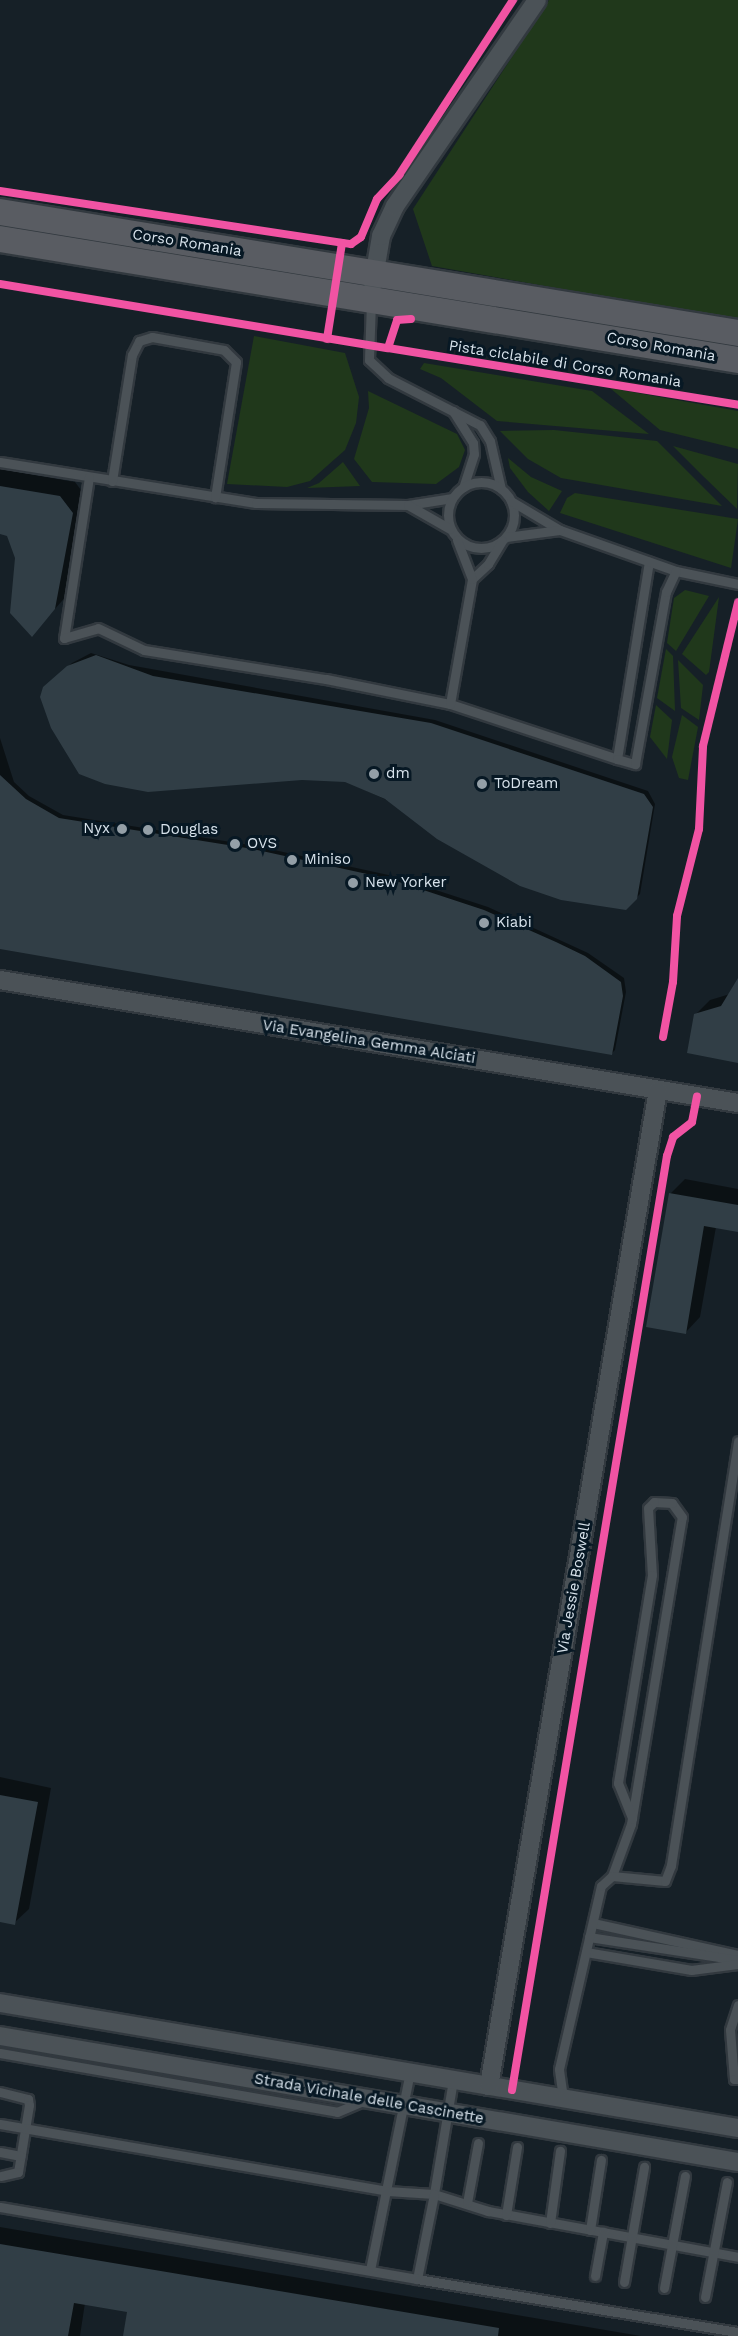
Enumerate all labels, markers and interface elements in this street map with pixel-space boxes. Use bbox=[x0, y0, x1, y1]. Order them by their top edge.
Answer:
street label: Corso Romania bbox=[131, 225, 243, 261]
street label: Corso Romania bbox=[605, 329, 717, 365]
street label: Pista ciclabile di Corso Romania bbox=[447, 337, 683, 391]
place label: dm bbox=[386, 765, 410, 783]
marker: dm bbox=[367, 767, 381, 781]
place label: ToDream bbox=[494, 775, 558, 793]
marker: ToDream bbox=[475, 777, 489, 791]
place label: Nyx bbox=[83, 820, 110, 838]
place label: Douglas bbox=[160, 821, 218, 839]
marker: Nyx bbox=[115, 822, 129, 836]
marker: Douglas bbox=[141, 823, 155, 837]
place label: OVS bbox=[247, 835, 277, 853]
marker: OVS bbox=[228, 837, 242, 851]
place label: Miniso bbox=[304, 851, 351, 869]
marker: Miniso bbox=[285, 853, 299, 867]
place label: New Yorker bbox=[365, 874, 448, 892]
marker: New Yorker bbox=[346, 876, 360, 890]
place label: Kiabi bbox=[496, 914, 532, 932]
marker: Kiabi bbox=[477, 916, 491, 930]
street label: Via Evangelina Gemma Alciati bbox=[260, 1016, 478, 1068]
street label: Via Jessie Boswell bbox=[553, 1520, 595, 1656]
street label: Strada Vicinale delle Cascinette bbox=[252, 2070, 486, 2128]

